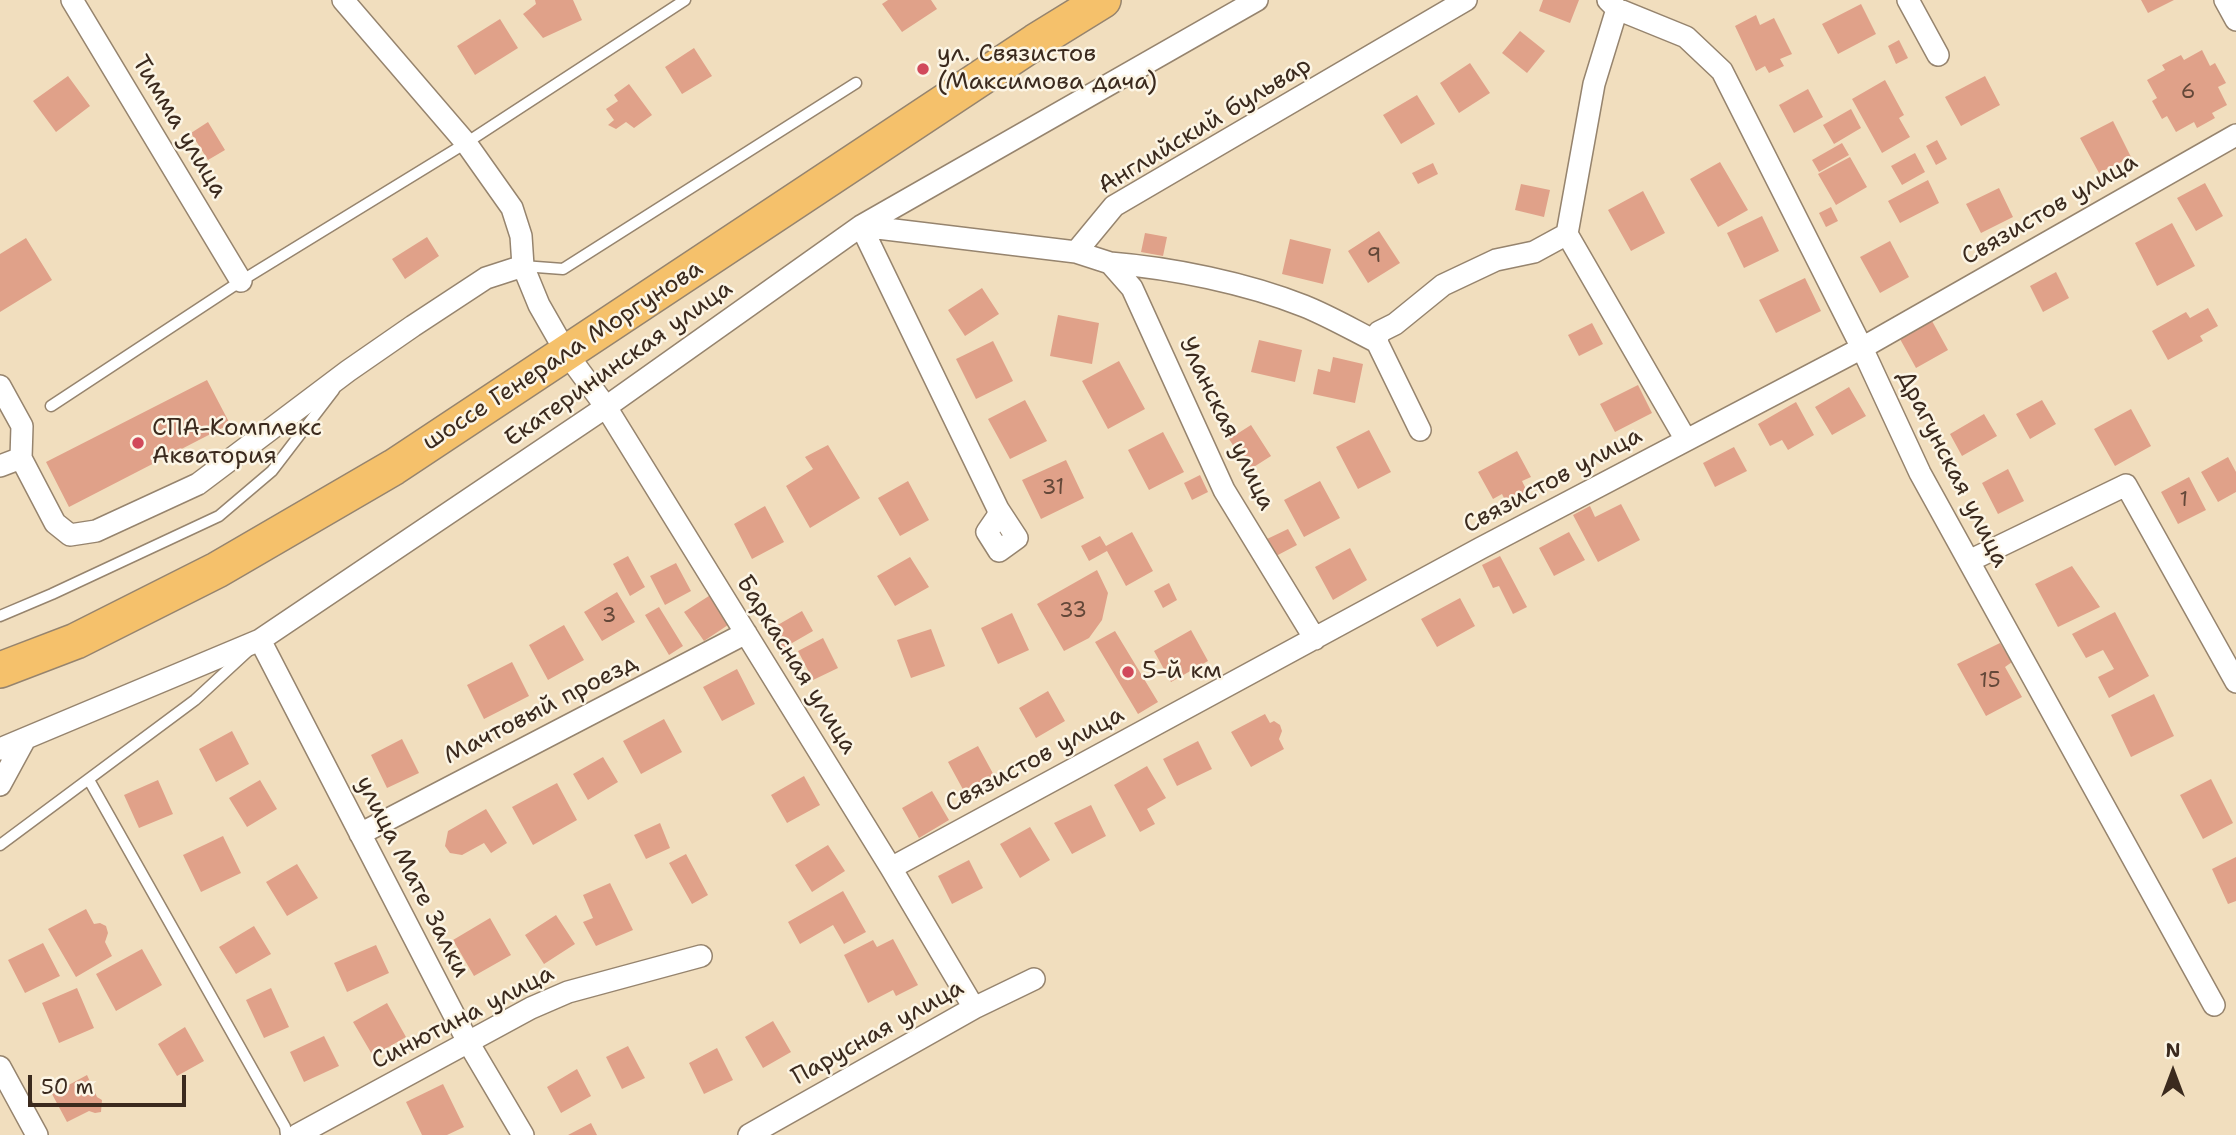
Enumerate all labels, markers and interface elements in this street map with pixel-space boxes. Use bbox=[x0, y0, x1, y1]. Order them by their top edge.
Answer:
place label: ул. Связистов (Максимова дача) bbox=[937, 41, 1157, 97]
street label: Тимма улица bbox=[125, 50, 233, 204]
street label: Английский бульвар bbox=[1093, 51, 1317, 201]
marker: ул. Связистов (Максимова дача) bbox=[915, 61, 931, 77]
house number: 6 bbox=[2181, 80, 2195, 106]
street label: Связистов улица bbox=[1957, 148, 2143, 272]
house number: 9 bbox=[1367, 244, 1381, 270]
street label: шоссе Генерала Моргунова bbox=[418, 255, 708, 457]
street label: Екатерининская улица bbox=[500, 274, 738, 454]
street label: Уланская улица bbox=[1172, 333, 1280, 515]
street label: Драгунская улица bbox=[1890, 366, 2014, 572]
place label: СПА-Комплекс Акватория bbox=[152, 415, 322, 471]
street label: Связистов улица bbox=[1459, 422, 1647, 540]
marker: СПА-Комплекс Акватория bbox=[130, 435, 146, 451]
house number: 31 bbox=[1042, 476, 1064, 502]
house number: 1 bbox=[2180, 488, 2188, 514]
street label: Баркасная улица bbox=[729, 570, 863, 760]
house number: 33 bbox=[1059, 599, 1087, 625]
house number: 3 bbox=[602, 604, 616, 630]
street label: Мачтовый проезд bbox=[439, 649, 643, 771]
place label: 5-й км bbox=[1142, 658, 1222, 686]
marker: 5-й км bbox=[1120, 664, 1136, 680]
house number: 15 bbox=[1979, 669, 2001, 695]
street label: Связистов улица bbox=[941, 701, 1129, 819]
street label: улица Мате Залки bbox=[349, 772, 475, 982]
street label: Синютина улица bbox=[367, 960, 559, 1076]
street label: Парусная улица bbox=[787, 974, 969, 1092]
north arrow bbox=[2138, 1037, 2208, 1107]
text: N bbox=[2165, 1038, 2181, 1063]
scale bar bbox=[32, 1062, 189, 1106]
text: 50 m bbox=[41, 1073, 94, 1101]

